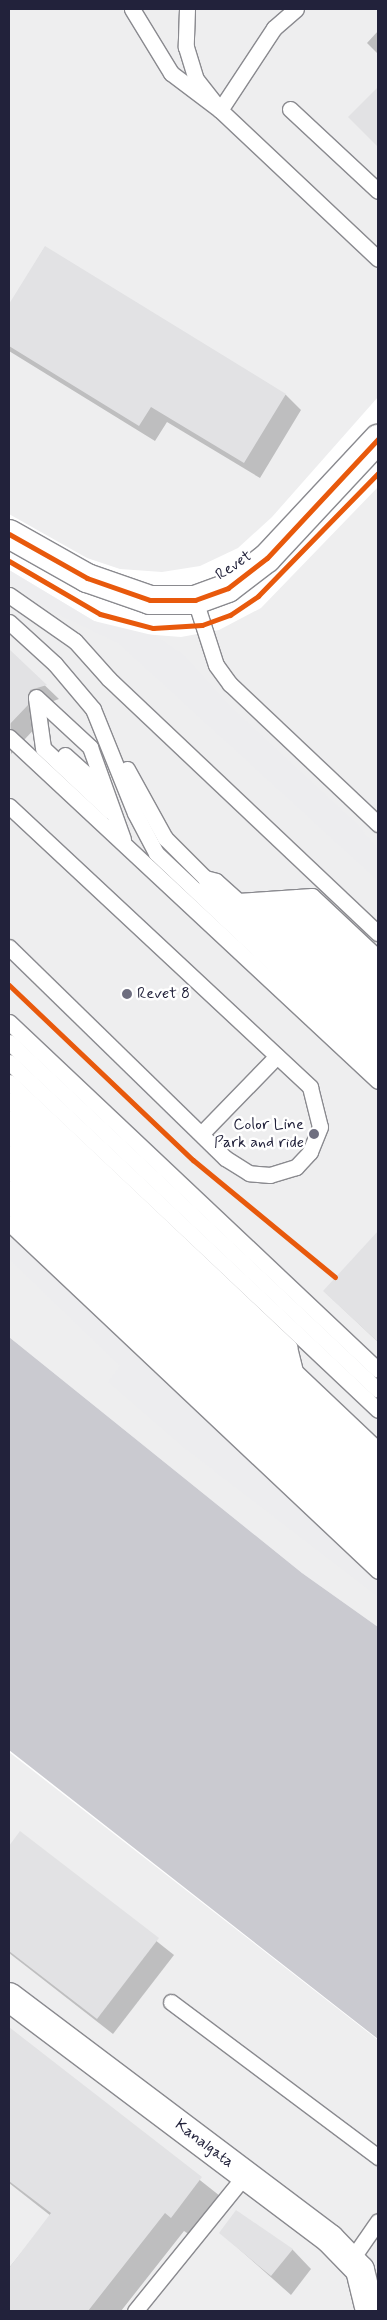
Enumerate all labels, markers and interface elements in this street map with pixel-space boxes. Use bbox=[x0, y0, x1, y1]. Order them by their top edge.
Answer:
street label: Revet bbox=[212, 547, 256, 585]
place label: Revet 8 bbox=[137, 984, 190, 1004]
marker: Revet 8 bbox=[121, 988, 133, 1000]
place label: Color Line Park and ride bbox=[214, 1115, 304, 1153]
marker: Color Line Park and ride bbox=[308, 1128, 320, 1140]
street label: Kanalgata bbox=[171, 2116, 237, 2172]

